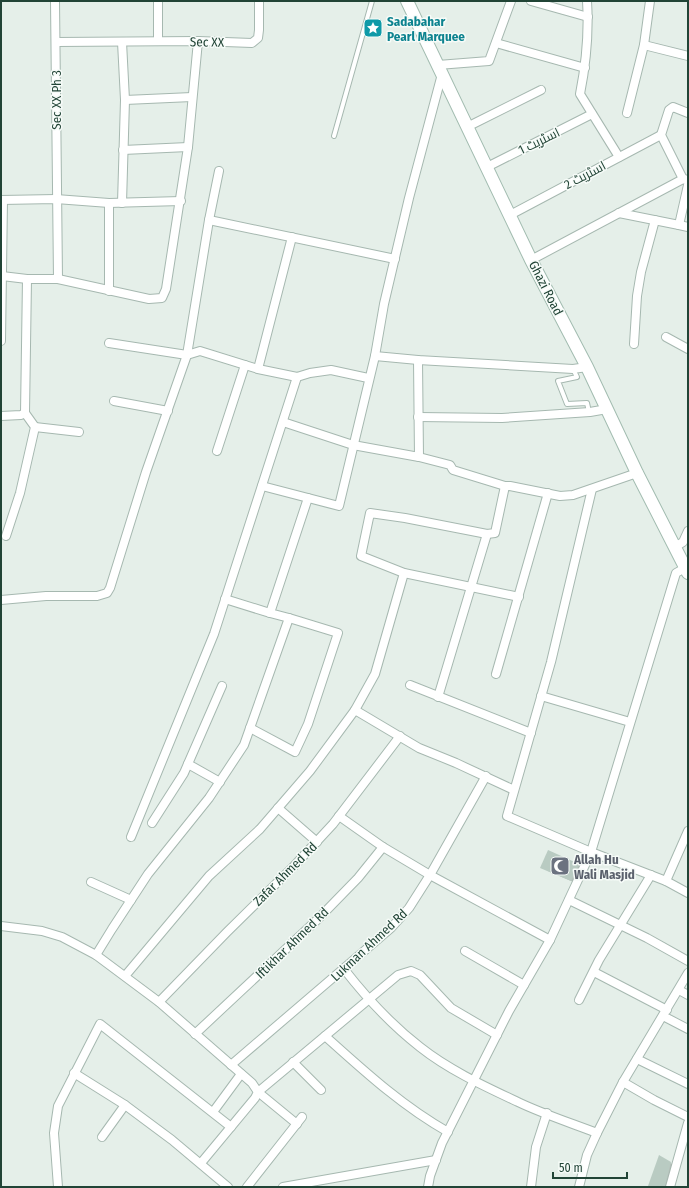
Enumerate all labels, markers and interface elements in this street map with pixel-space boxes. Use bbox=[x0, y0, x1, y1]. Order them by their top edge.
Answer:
place label: Sadabahar Pearl Marquee bbox=[387, 14, 465, 44]
place icon: Sadabahar Pearl Marquee bbox=[362, 17, 384, 39]
street label: Sec XX bbox=[190, 34, 225, 50]
street label: Sec XX Ph 3 bbox=[49, 70, 64, 130]
street label: اسٹریٹ 1 bbox=[516, 125, 562, 157]
street label: اسٹریٹ 2 bbox=[562, 158, 608, 192]
street label: Ghazi Road bbox=[526, 258, 566, 318]
street label: Zafar Ahmed Rd bbox=[250, 839, 320, 909]
place label: Allah Hu Wali Masjid bbox=[573, 852, 635, 882]
mosque icon: Allah Hu Wali Masjid bbox=[549, 855, 571, 877]
street label: Iftikhar Ahmed Rd bbox=[252, 904, 332, 982]
street label: Lukman Ahmed Rd bbox=[328, 906, 410, 984]
scale bar bbox=[553, 1154, 627, 1180]
text: 50 m bbox=[559, 1161, 583, 1175]

